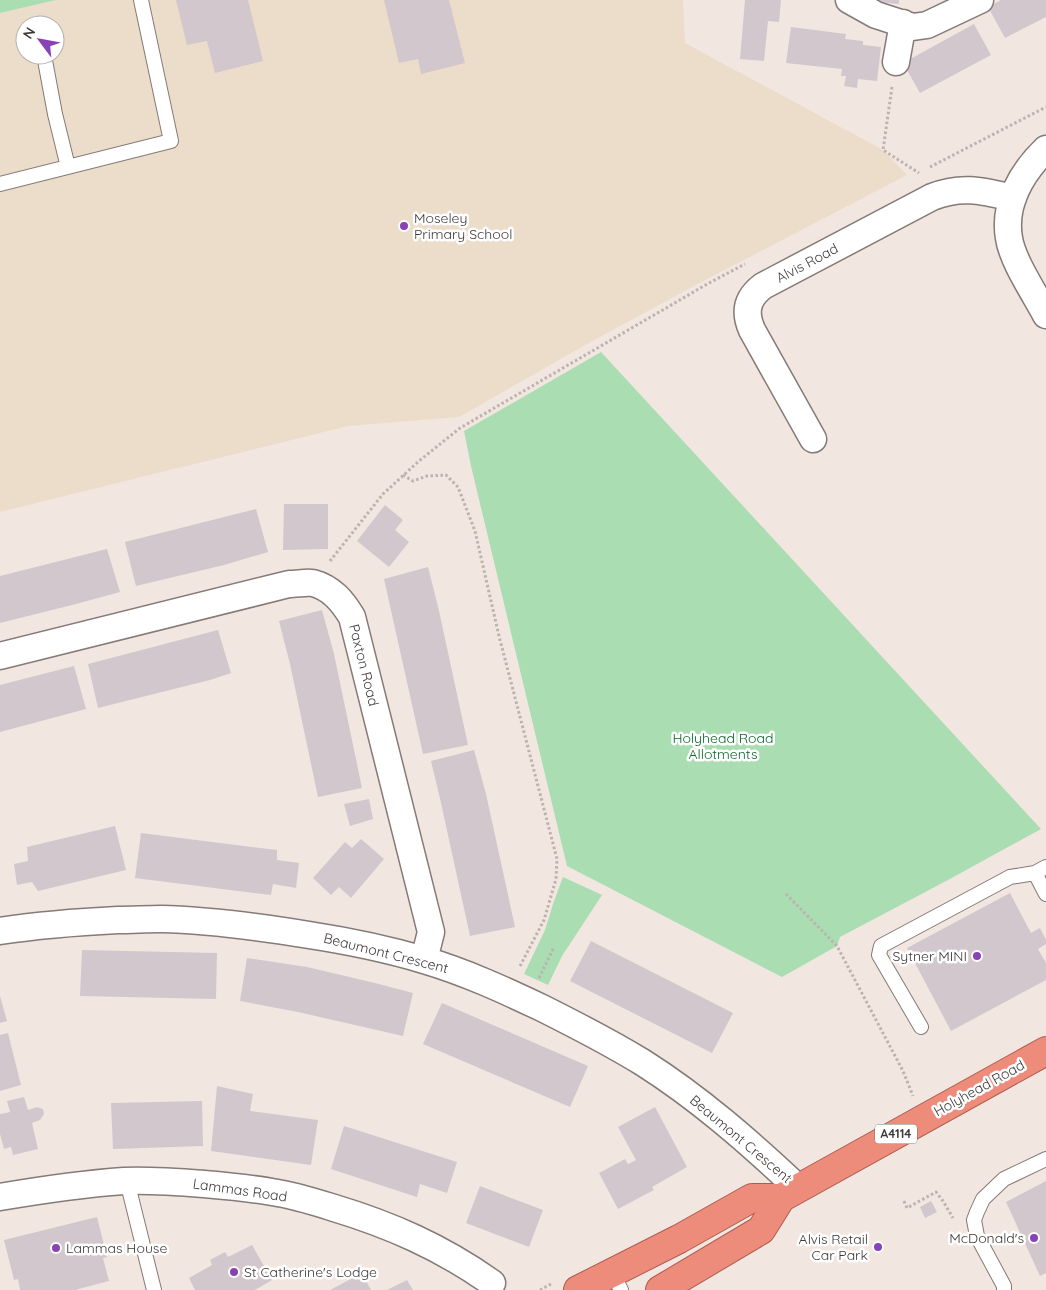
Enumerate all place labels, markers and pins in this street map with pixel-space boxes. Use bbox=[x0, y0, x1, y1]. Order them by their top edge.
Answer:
place label: Moseley Primary School bbox=[414, 209, 512, 243]
marker: Moseley Primary School bbox=[398, 220, 410, 232]
place label: Sytner MINI bbox=[892, 947, 967, 965]
marker: Sytner MINI bbox=[971, 950, 983, 962]
place label: McDonald's bbox=[949, 1229, 1024, 1247]
place label: Alvis Retail Car Park bbox=[799, 1230, 868, 1264]
marker: McDonald's bbox=[1028, 1232, 1040, 1244]
place label: Lammas House bbox=[66, 1239, 167, 1257]
marker: Alvis Retail Car Park bbox=[872, 1241, 884, 1253]
marker: Lammas House bbox=[50, 1242, 62, 1254]
place label: St Catherine's Lodge bbox=[244, 1263, 377, 1281]
marker: St Catherine's Lodge bbox=[228, 1266, 240, 1278]

